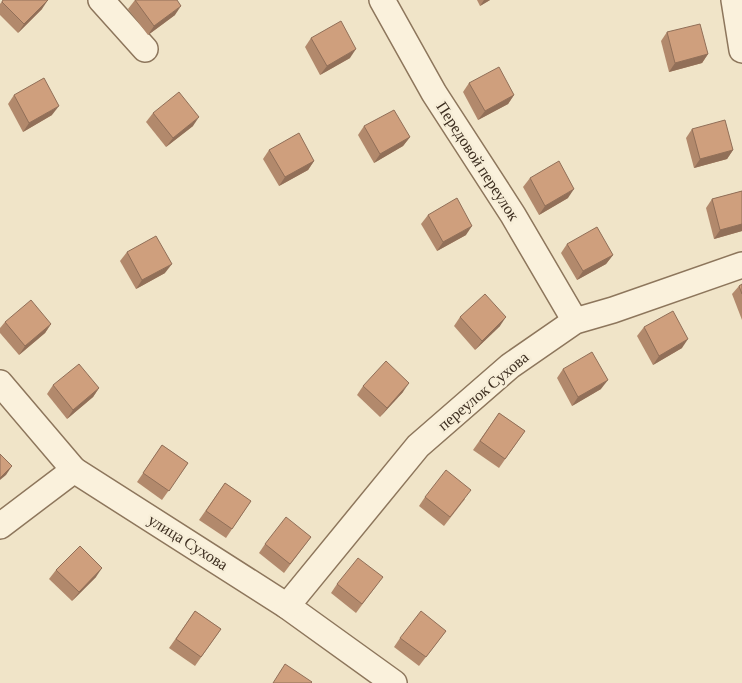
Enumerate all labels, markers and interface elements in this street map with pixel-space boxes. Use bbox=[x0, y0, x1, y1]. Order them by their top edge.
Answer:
street label: Передовой переулок bbox=[432, 98, 523, 224]
street label: переулок Сухова bbox=[434, 348, 532, 434]
street label: улица Сухова bbox=[145, 511, 231, 574]

